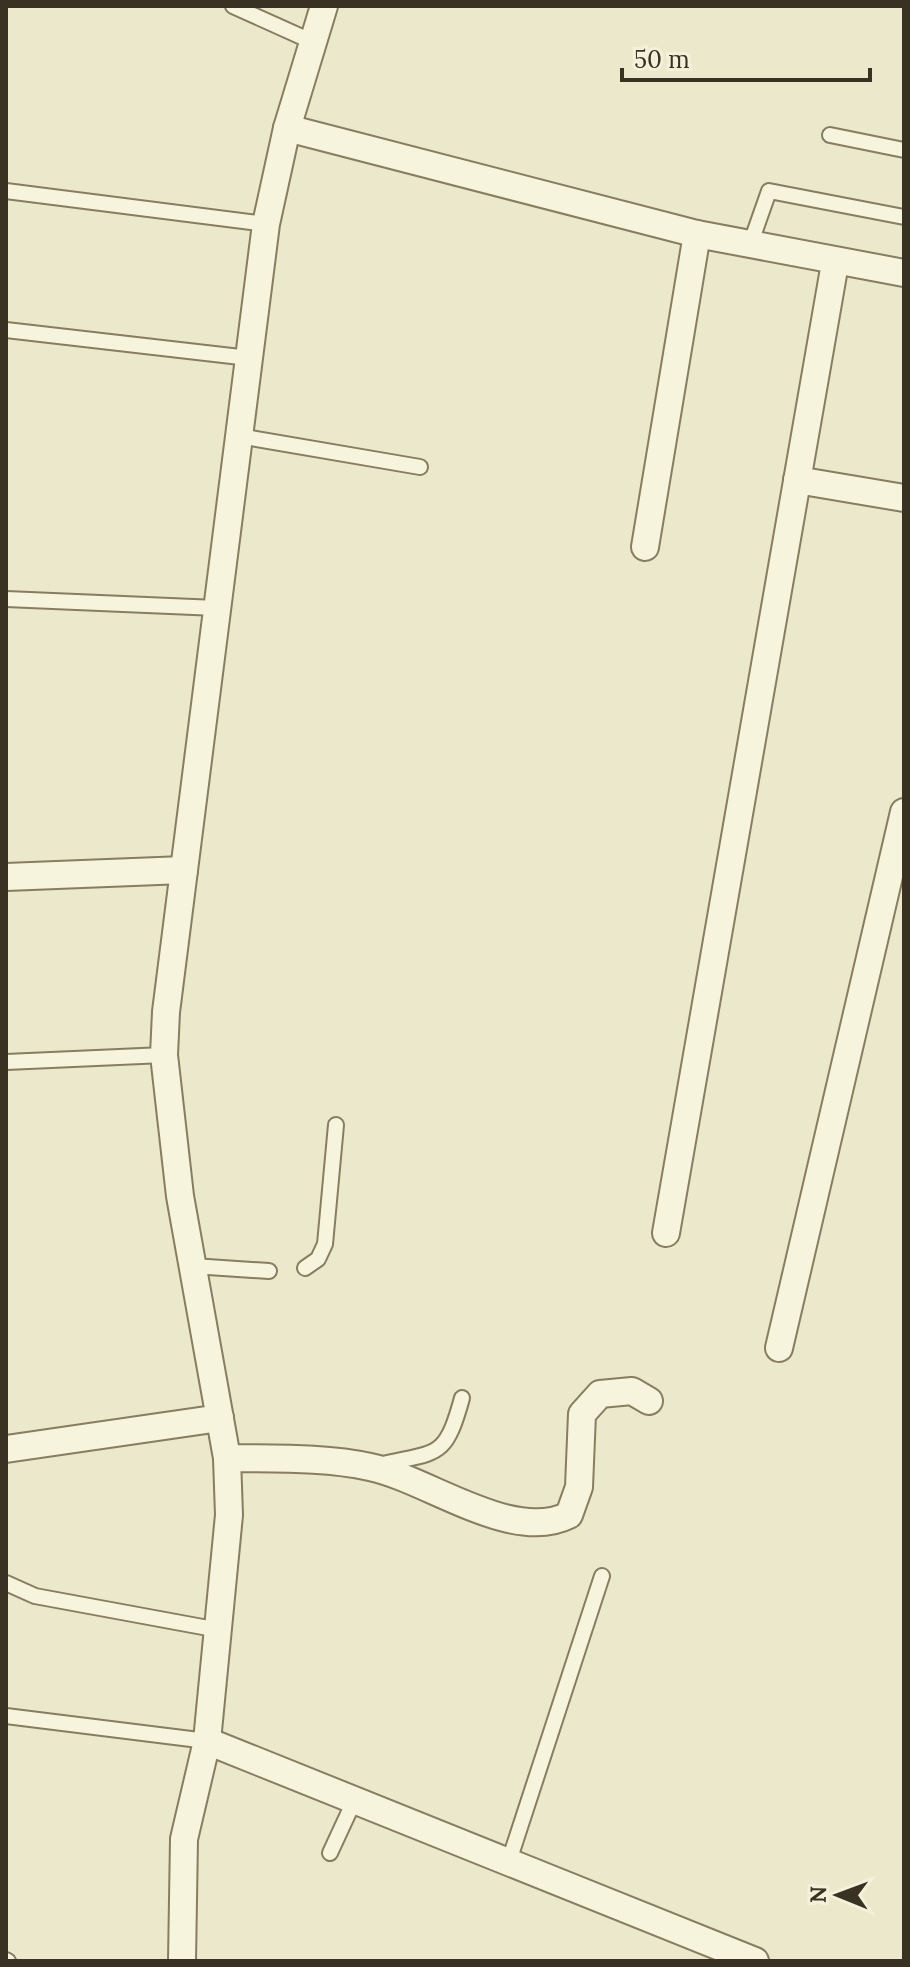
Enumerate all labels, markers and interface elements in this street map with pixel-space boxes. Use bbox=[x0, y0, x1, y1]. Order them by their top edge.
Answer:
scale bar bbox=[622, 32, 870, 82]
text: 50 m bbox=[634, 44, 690, 75]
north arrow bbox=[798, 1855, 878, 1935]
text: N bbox=[804, 1886, 832, 1903]

